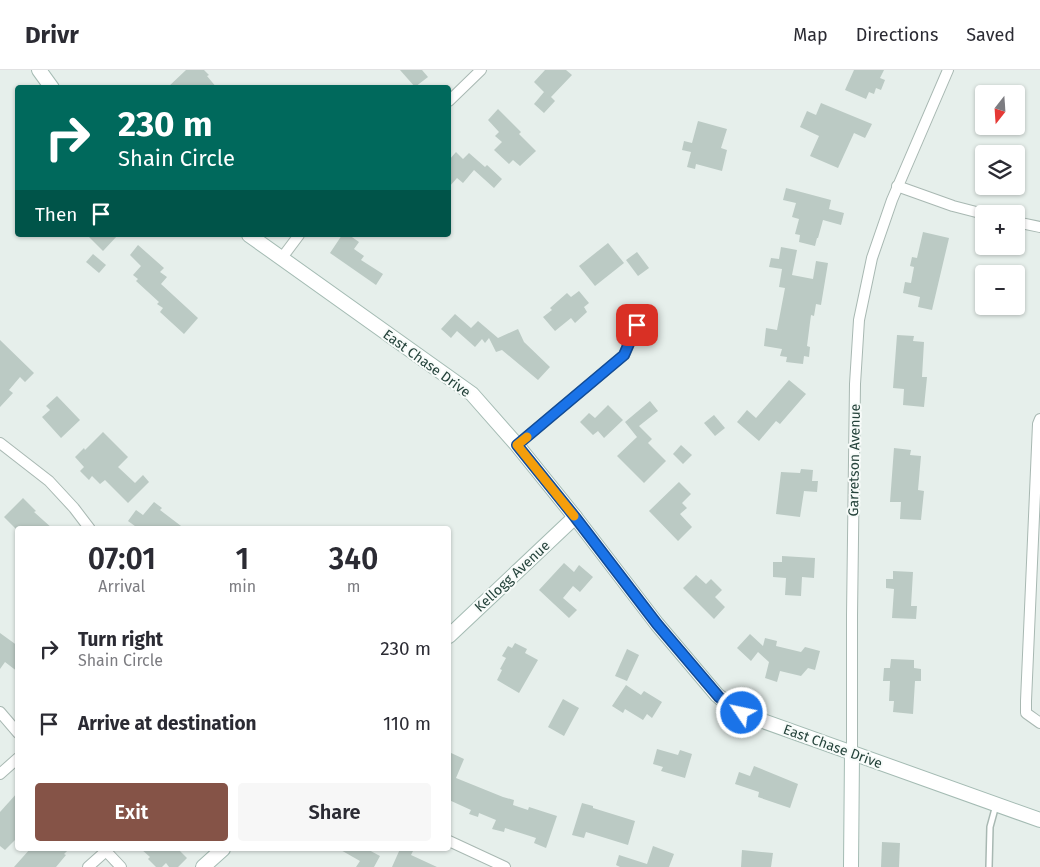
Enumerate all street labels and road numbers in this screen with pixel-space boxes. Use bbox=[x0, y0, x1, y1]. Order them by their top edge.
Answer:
street label: East Chase Drive bbox=[380, 326, 474, 401]
street label: Garretson Avenue bbox=[845, 404, 864, 516]
street label: Kellogg Avenue bbox=[471, 537, 554, 616]
street label: East Chase Drive bbox=[781, 721, 885, 772]

